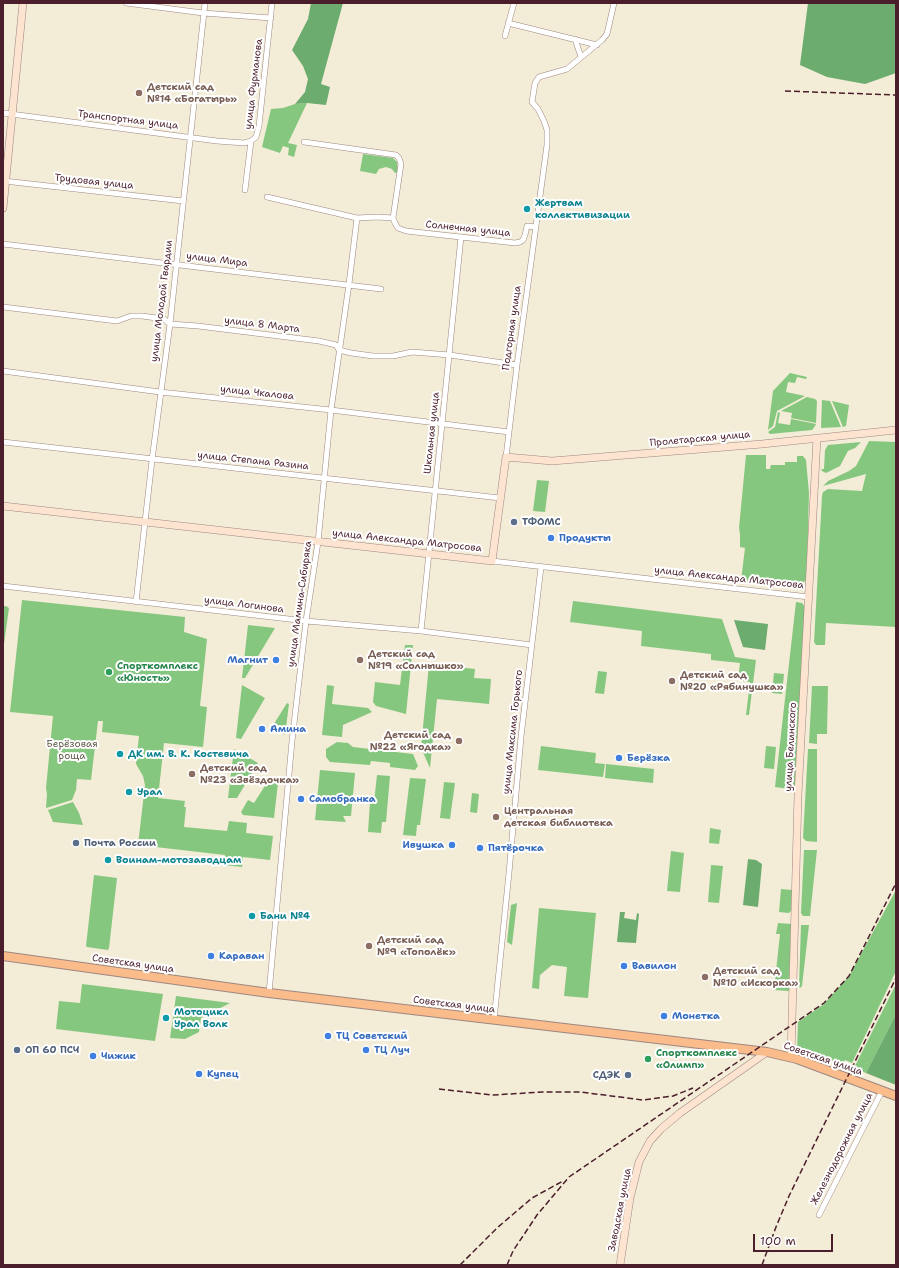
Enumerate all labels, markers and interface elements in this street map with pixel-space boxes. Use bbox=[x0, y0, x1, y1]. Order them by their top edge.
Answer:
street label: улица Фурманова bbox=[242, 38, 266, 130]
place label: Детский сад №14 «Богатырь» bbox=[147, 81, 237, 104]
marker: Детский сад №14 «Богатырь» bbox=[134, 88, 144, 98]
street label: Транспортная улица bbox=[77, 108, 179, 132]
street label: Трудовая улица bbox=[54, 172, 134, 192]
place label: Жертвам коллективизации bbox=[535, 197, 630, 220]
marker: Жертвам коллективизации bbox=[522, 204, 532, 214]
street label: Солнечная улица bbox=[425, 219, 511, 239]
street label: улица Молодой Гвардии bbox=[149, 239, 175, 363]
street label: улица Мира bbox=[186, 250, 248, 270]
street label: Подгорная улица bbox=[500, 285, 524, 371]
street label: улица 8 Марта bbox=[223, 314, 301, 336]
street label: улица Чкалова bbox=[220, 383, 294, 403]
street label: Школьная улица bbox=[422, 391, 442, 475]
street label: Пролетарская улица bbox=[649, 429, 751, 449]
street label: улица Степана Разина bbox=[197, 449, 309, 473]
place label: ТФОМС bbox=[522, 516, 561, 528]
marker: ТФОМС bbox=[509, 517, 519, 527]
street label: улица Александра Матросова bbox=[332, 527, 482, 555]
place label: Продукты bbox=[559, 532, 611, 544]
marker: Продукты bbox=[546, 533, 556, 543]
street label: улица Мамина-Сибиряка bbox=[285, 540, 315, 668]
street label: улица Александра Матросова bbox=[654, 564, 804, 592]
street label: улица Логинова bbox=[203, 594, 285, 616]
place label: Детский сад №19 «Солнышко» bbox=[368, 648, 464, 672]
place label: Магнит bbox=[227, 654, 268, 666]
marker: Магнит bbox=[271, 655, 281, 665]
marker: Детский сад №19 «Солнышко» bbox=[355, 655, 365, 665]
place label: Спорткомплекс «Юность» bbox=[117, 660, 198, 684]
marker: Спорткомплекс «Юность» bbox=[104, 667, 114, 677]
street label: улица Максима Горького bbox=[500, 669, 526, 795]
place label: Детский сад №20 «Рябинушка» bbox=[680, 669, 784, 692]
marker: Детский сад №20 «Рябинушка» bbox=[667, 676, 677, 686]
street label: улица Белинского bbox=[783, 702, 799, 792]
place label: Амина bbox=[270, 723, 306, 735]
marker: Амина bbox=[257, 724, 267, 734]
place label: Детский сад №22 «Ягодка» bbox=[370, 729, 451, 752]
marker: Детский сад №22 «Ягодка» bbox=[454, 736, 464, 746]
park label: Берёзовая роща bbox=[46, 738, 98, 762]
place label: ДК им. В. К. Костевича bbox=[128, 748, 249, 760]
marker: ДК им. В. К. Костевича bbox=[115, 749, 125, 759]
place label: Берёзка bbox=[627, 752, 670, 764]
marker: Берёзка bbox=[614, 753, 624, 763]
place label: Детский сад №23 «Звёздочка» bbox=[200, 762, 299, 786]
marker: Детский сад №23 «Звёздочка» bbox=[187, 769, 197, 779]
place label: Урал bbox=[137, 786, 162, 798]
marker: Урал bbox=[124, 787, 134, 797]
place label: Самобранка bbox=[309, 793, 376, 805]
marker: Самобранка bbox=[296, 794, 306, 804]
place label: Центральная детская библиотека bbox=[504, 805, 613, 828]
marker: Центральная детская библиотека bbox=[491, 812, 501, 822]
place label: Почта России bbox=[84, 837, 156, 849]
marker: Почта России bbox=[71, 838, 81, 848]
place label: Ивушка bbox=[403, 839, 444, 851]
marker: Ивушка bbox=[447, 840, 457, 850]
place label: Пятёрочка bbox=[488, 842, 544, 854]
marker: Пятёрочка bbox=[475, 843, 485, 853]
place label: Воинам-мотозаводцам bbox=[116, 854, 241, 866]
marker: Воинам-мотозаводцам bbox=[103, 855, 113, 865]
place label: Бани №4 bbox=[260, 910, 310, 922]
marker: Бани №4 bbox=[247, 911, 257, 921]
place label: Детский сад №9 «Тополёк» bbox=[377, 934, 456, 958]
marker: Детский сад №9 «Тополёк» bbox=[364, 941, 374, 951]
place label: Караван bbox=[219, 950, 264, 962]
marker: Караван bbox=[206, 951, 216, 961]
street label: Советская улица bbox=[91, 952, 175, 976]
place label: Вавилон bbox=[632, 960, 676, 972]
marker: Вавилон bbox=[619, 961, 629, 971]
place label: Детский сад №10 «Искорка» bbox=[713, 965, 798, 988]
marker: Детский сад №10 «Искорка» bbox=[700, 972, 710, 982]
street label: Советская улица bbox=[412, 994, 496, 1016]
place label: Мотоцикл Урал Волк bbox=[174, 1006, 229, 1030]
place label: Монетка bbox=[672, 1010, 720, 1022]
marker: Монетка bbox=[659, 1011, 669, 1021]
marker: Мотоцикл Урал Волк bbox=[161, 1013, 171, 1023]
place label: ТЦ Советский bbox=[336, 1030, 408, 1042]
marker: ТЦ Советский bbox=[323, 1031, 333, 1041]
street label: Советская улица bbox=[782, 1040, 864, 1078]
place label: ОП 60 ПСЧ bbox=[25, 1044, 79, 1056]
place label: ТЦ Луч bbox=[374, 1044, 410, 1056]
marker: ОП 60 ПСЧ bbox=[12, 1045, 22, 1055]
marker: ТЦ Луч bbox=[361, 1045, 371, 1055]
place label: Спорткомплекс «Олимп» bbox=[656, 1047, 737, 1070]
place label: Чижик bbox=[101, 1050, 136, 1062]
marker: Чижик bbox=[88, 1051, 98, 1061]
marker: Спорткомплекс «Олимп» bbox=[643, 1054, 653, 1064]
place label: Купец bbox=[207, 1068, 238, 1080]
marker: Купец bbox=[194, 1069, 204, 1079]
place label: СДЭК bbox=[593, 1069, 620, 1081]
marker: СДЭК bbox=[623, 1070, 633, 1080]
street label: Железнодорожная улица bbox=[808, 1091, 876, 1207]
street label: Заводская улица bbox=[606, 1167, 634, 1253]
scale bar bbox=[755, 1226, 835, 1252]
text: 100 m bbox=[760, 1233, 796, 1249]

